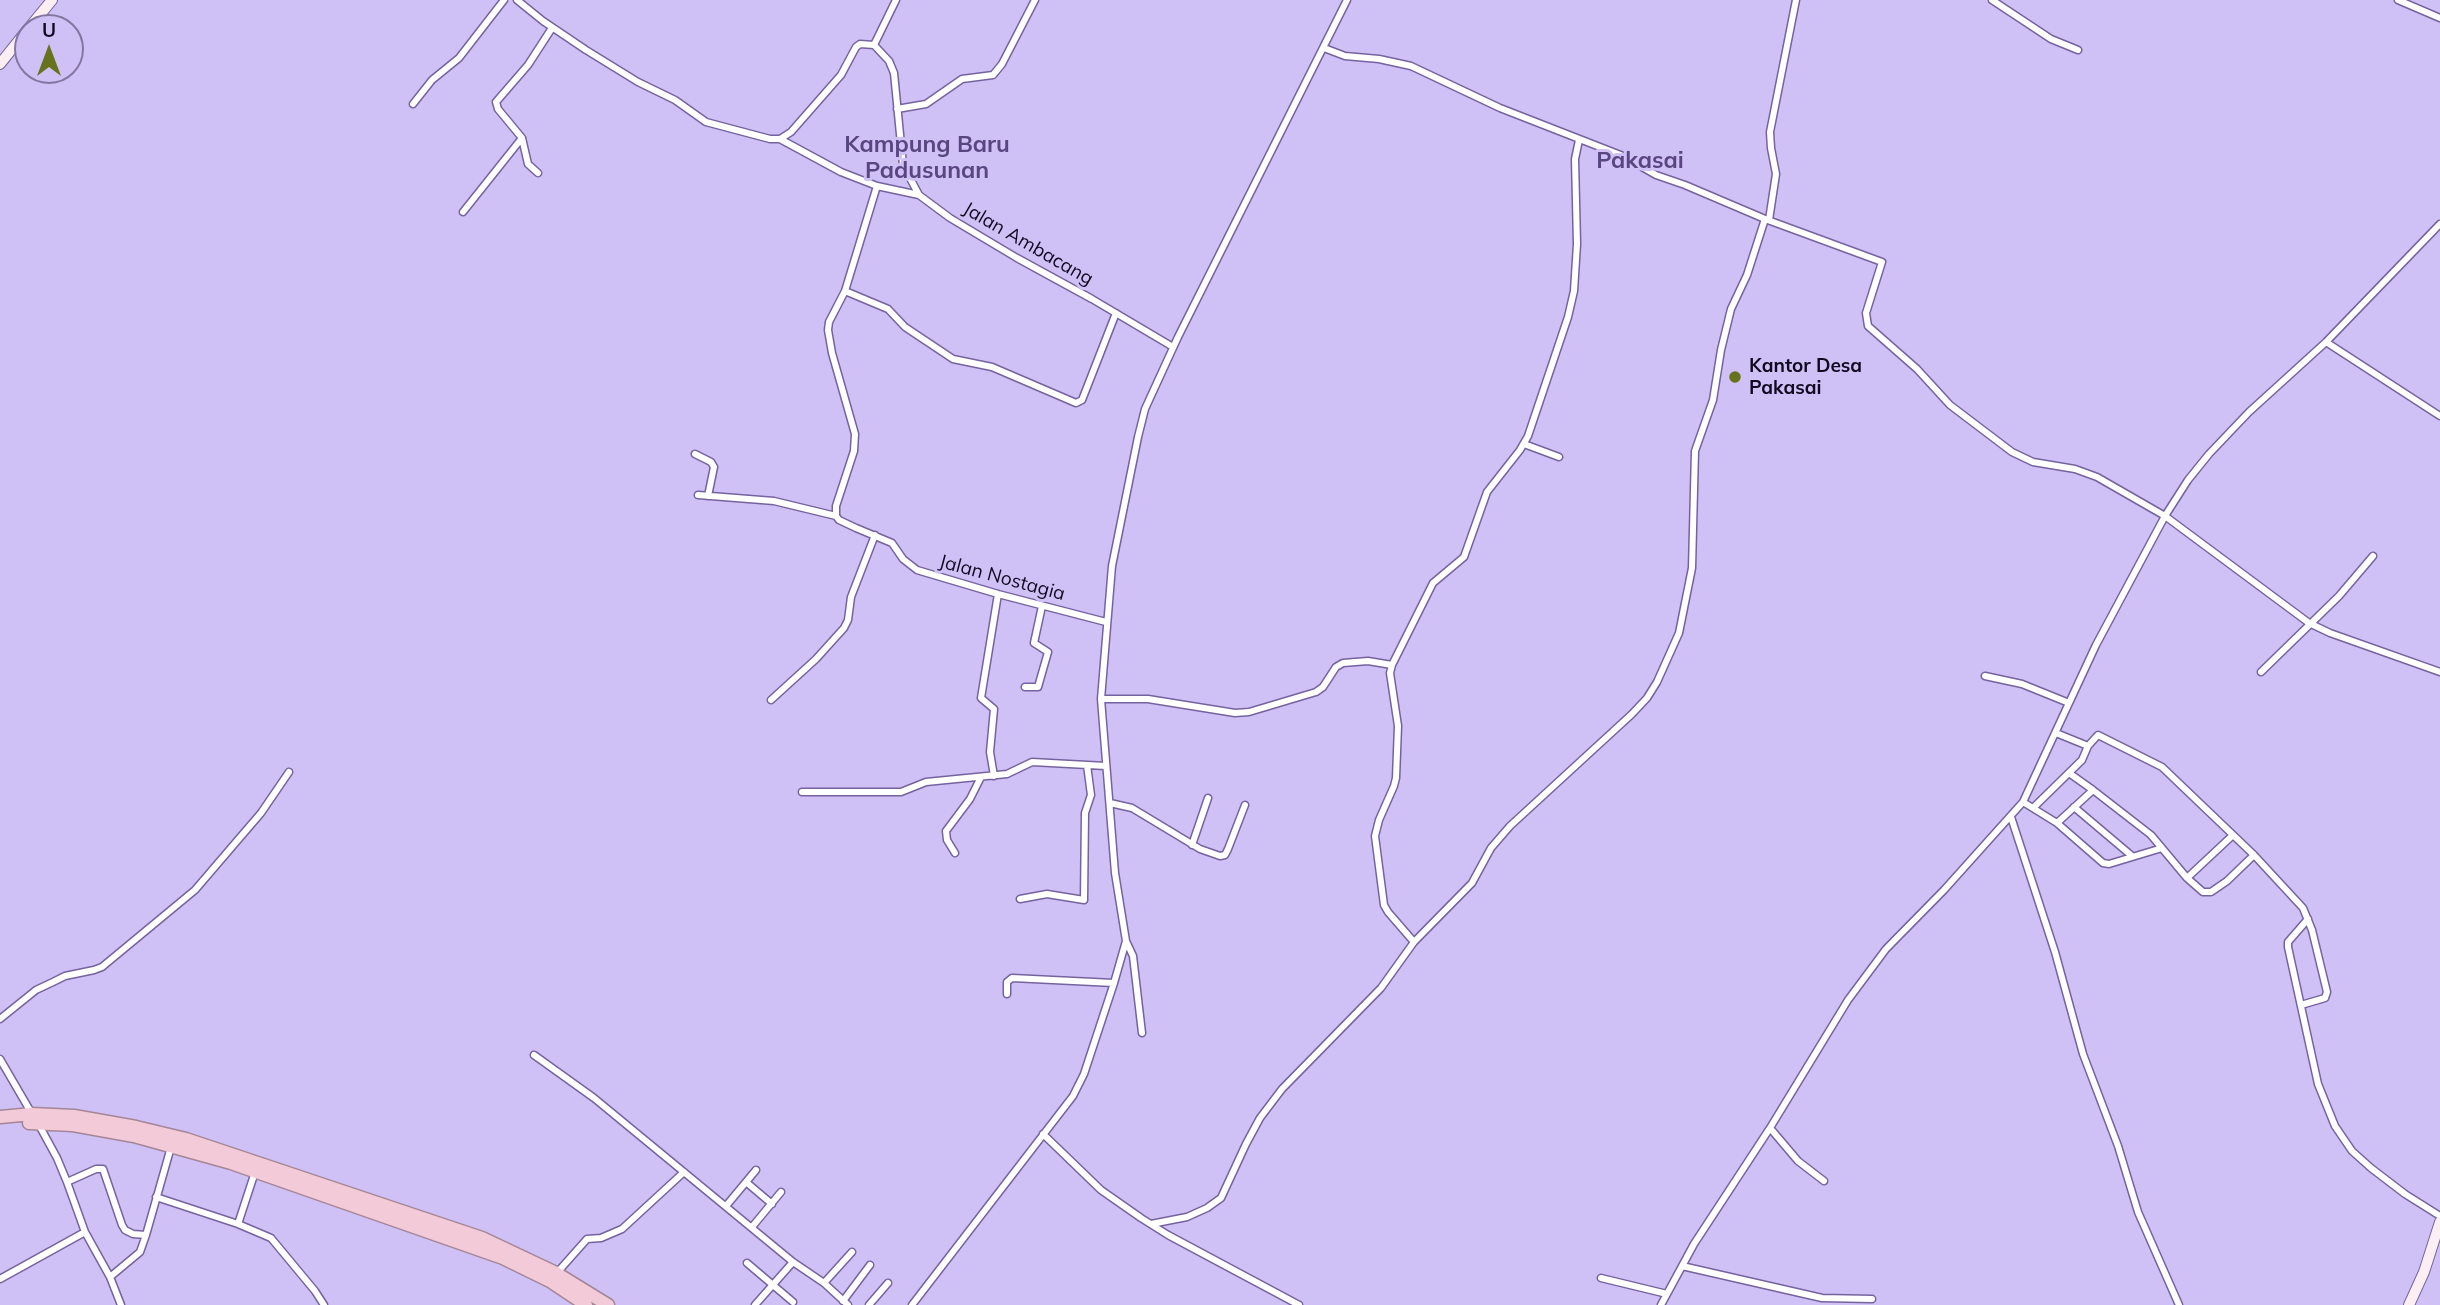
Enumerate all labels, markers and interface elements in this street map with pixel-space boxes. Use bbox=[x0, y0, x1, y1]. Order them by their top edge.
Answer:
north arrow bbox=[14, 14, 84, 84]
text: U bbox=[42, 18, 56, 42]
district label: Kampung Baru Padusunan bbox=[844, 131, 1010, 185]
district label: Pakasai bbox=[1596, 147, 1684, 175]
street label: Jalan Ambacang bbox=[959, 198, 1097, 290]
place label: Kantor Desa Pakasai bbox=[1749, 355, 1862, 399]
marker: Kantor Desa Pakasai bbox=[1727, 369, 1743, 385]
street label: Jalan Nostagia bbox=[937, 550, 1067, 606]

